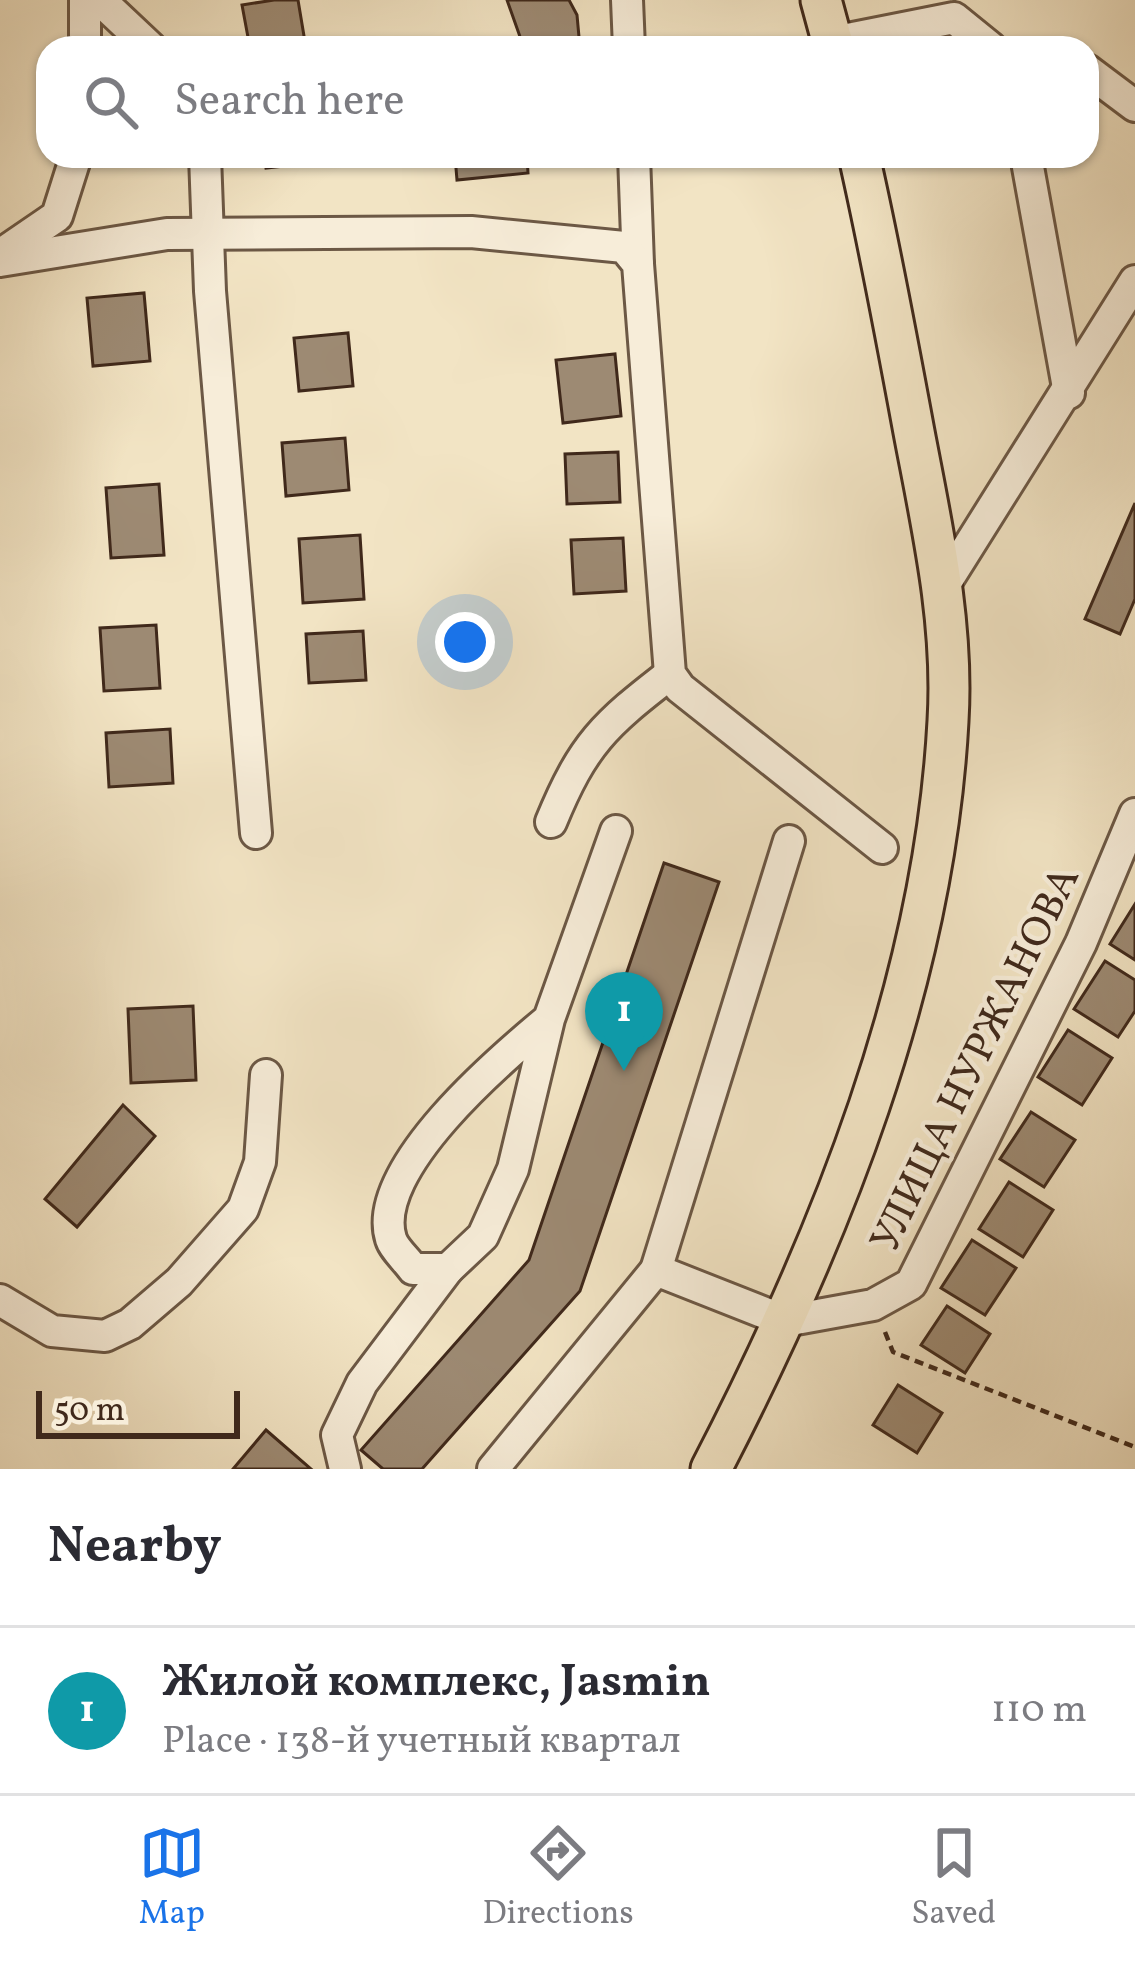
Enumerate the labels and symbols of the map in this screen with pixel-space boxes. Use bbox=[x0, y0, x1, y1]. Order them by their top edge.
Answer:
your location bbox=[435, 612, 495, 672]
street label: УЛИЦА НУРЖАНОВА bbox=[858, 857, 1096, 1263]
pin: 1 bbox=[585, 972, 663, 1071]
scale bar bbox=[36, 1385, 240, 1438]

